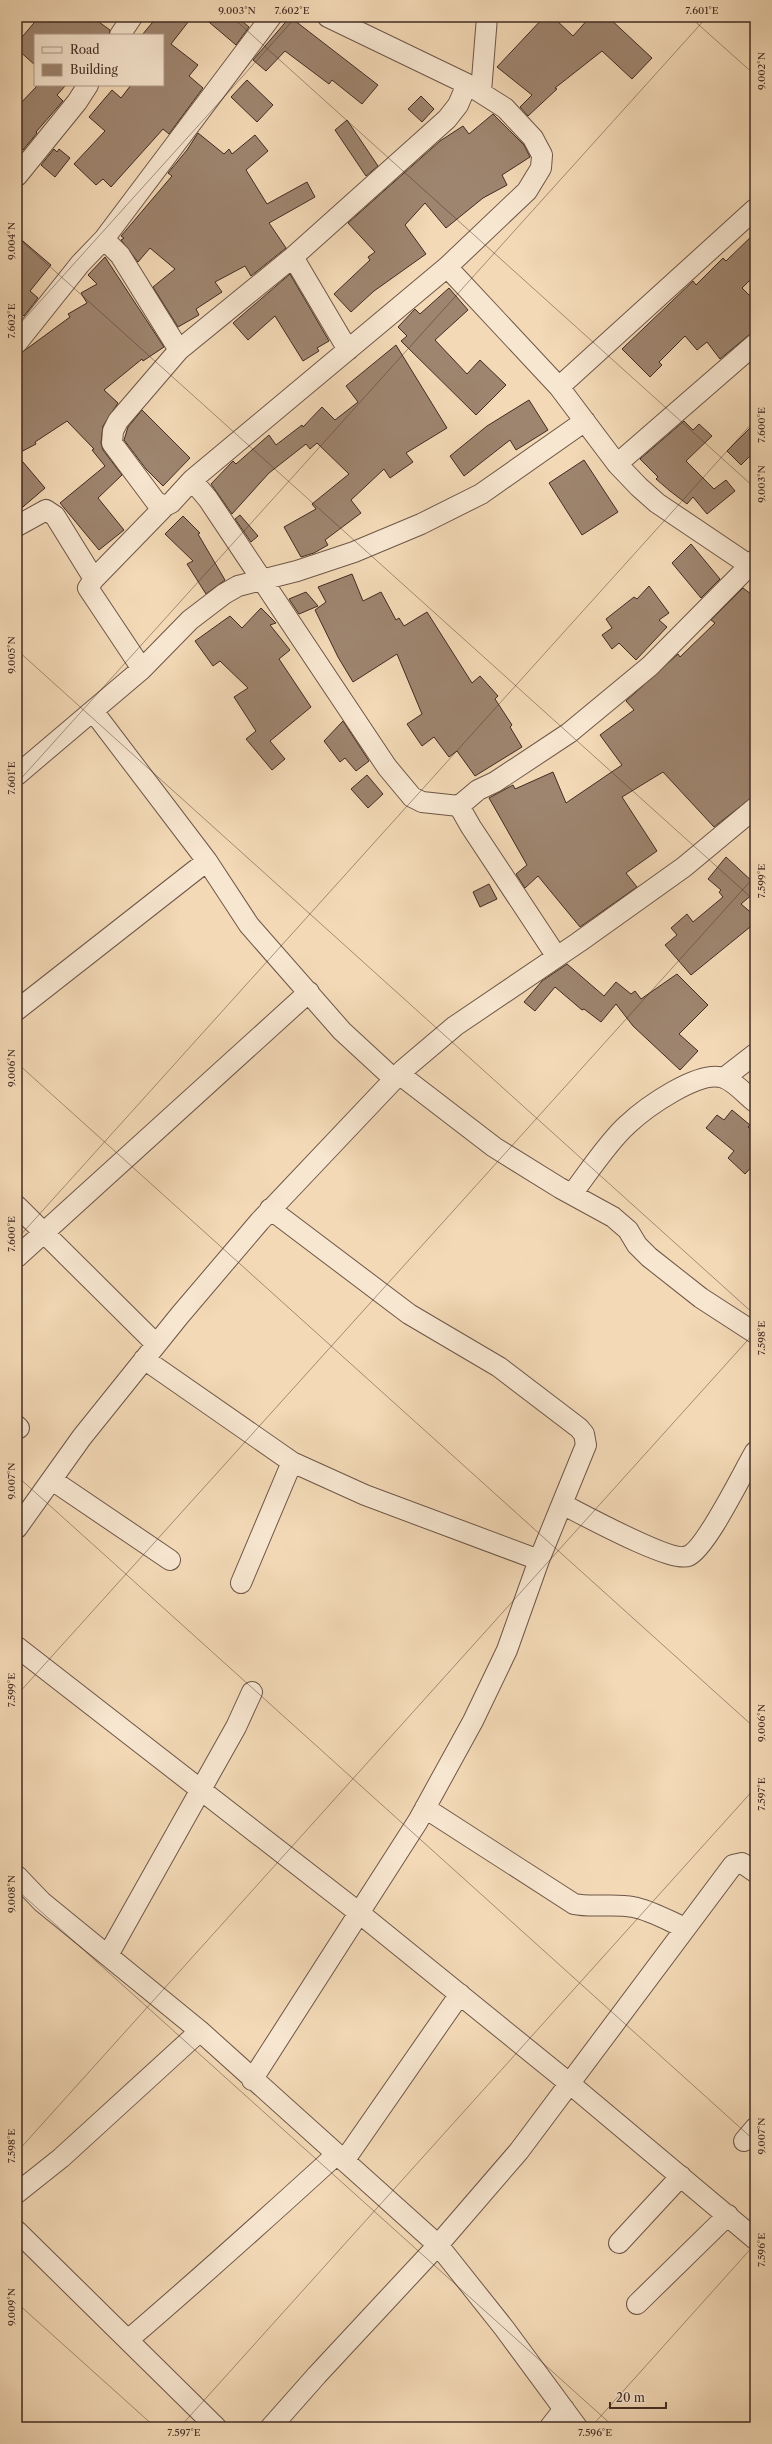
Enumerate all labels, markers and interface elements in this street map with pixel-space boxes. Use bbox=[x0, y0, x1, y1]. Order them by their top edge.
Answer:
text: 9.003°N bbox=[218, 4, 256, 17]
text: 7.602°E bbox=[274, 4, 310, 17]
text: 7.601°E bbox=[685, 4, 719, 17]
legend bbox=[34, 34, 164, 86]
text: Road bbox=[70, 42, 100, 57]
text: 9.002°N bbox=[755, 52, 768, 90]
text: Building bbox=[70, 62, 118, 77]
text: 9.004°N bbox=[5, 222, 18, 260]
text: 7.602°E bbox=[5, 303, 18, 339]
text: 7.600°E bbox=[755, 407, 768, 443]
text: 9.003°N bbox=[755, 465, 768, 503]
text: 9.005°N bbox=[5, 636, 18, 674]
text: 7.601°E bbox=[5, 761, 18, 795]
text: 7.599°E bbox=[755, 864, 768, 898]
text: 9.006°N bbox=[5, 1049, 18, 1087]
text: 7.600°E bbox=[5, 1216, 18, 1252]
text: 7.598°E bbox=[755, 1321, 768, 1355]
text: 9.007°N bbox=[5, 1462, 18, 1500]
text: 7.599°E bbox=[5, 1673, 18, 1707]
text: 9.006°N bbox=[755, 1704, 768, 1742]
text: 7.597°E bbox=[755, 1777, 768, 1811]
text: 9.008°N bbox=[5, 1875, 18, 1913]
text: 9.007°N bbox=[755, 2117, 768, 2155]
text: 7.598°E bbox=[5, 2129, 18, 2163]
text: 7.596°E bbox=[755, 2233, 768, 2267]
text: 9.009°N bbox=[5, 2288, 18, 2326]
scale bar bbox=[610, 2384, 666, 2410]
text: 20 m bbox=[616, 2390, 645, 2405]
text: 7.597°E bbox=[167, 2426, 201, 2439]
text: 7.596°E bbox=[578, 2426, 612, 2439]

